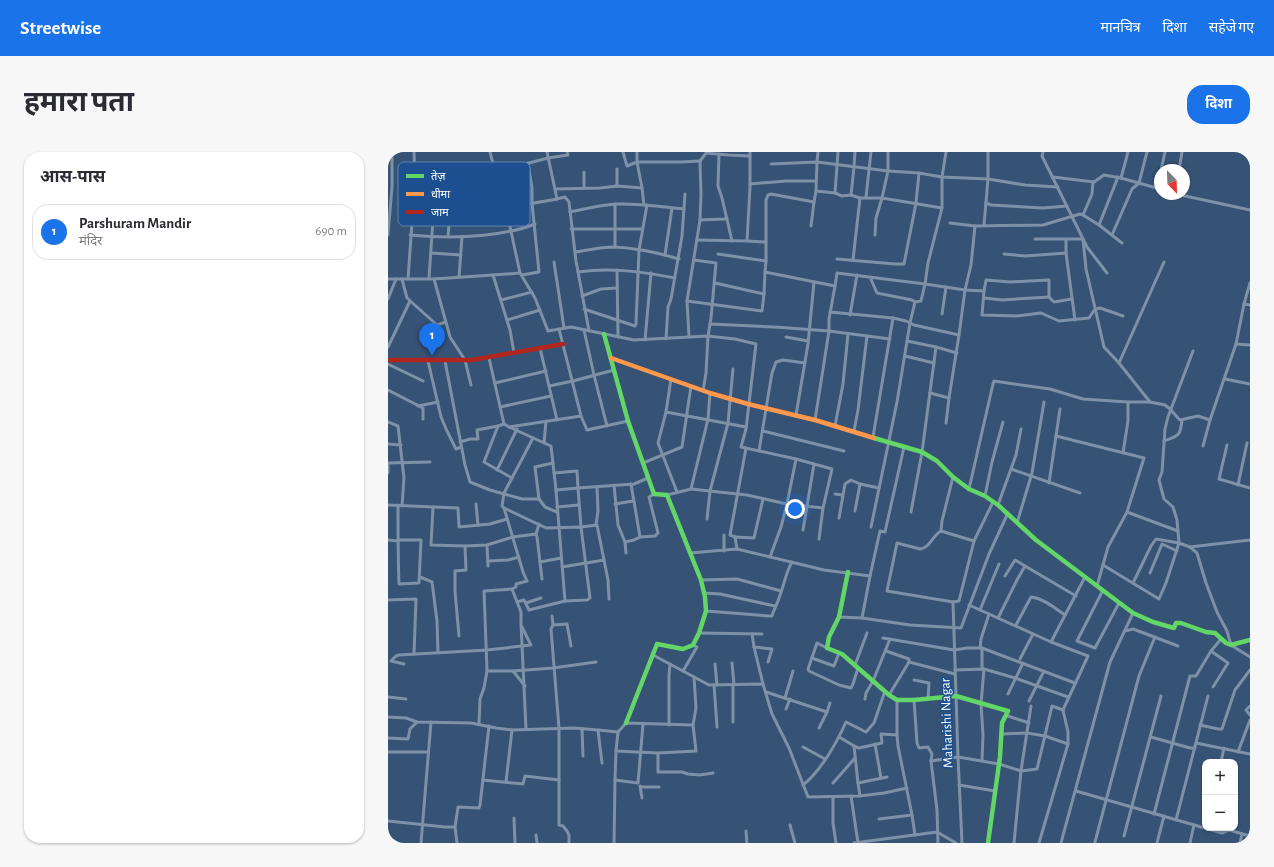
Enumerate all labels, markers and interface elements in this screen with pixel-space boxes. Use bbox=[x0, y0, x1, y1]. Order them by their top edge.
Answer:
text: Streetwise bbox=[20, 19, 101, 38]
text: मानचित्र bbox=[1101, 21, 1141, 35]
text: दिशा bbox=[1163, 21, 1187, 35]
text: सहेजे गए bbox=[1209, 21, 1254, 35]
button: दिशा bbox=[1187, 85, 1250, 124]
text: हमारा पता bbox=[24, 89, 134, 117]
legend bbox=[398, 162, 530, 226]
north arrow bbox=[1154, 164, 1190, 200]
text: आस-पास bbox=[40, 168, 105, 185]
text: तेज़ bbox=[431, 170, 446, 182]
text: धीमा bbox=[431, 188, 450, 200]
text: जाम bbox=[431, 207, 449, 218]
text: Parshuram Mandir bbox=[79, 216, 191, 231]
text: 1 bbox=[52, 225, 56, 238]
text: 690 m bbox=[315, 225, 347, 238]
text: मंदिर bbox=[79, 235, 102, 248]
pin: 1 bbox=[419, 323, 445, 356]
your location bbox=[785, 499, 805, 519]
street label: Maharishi Nagar bbox=[938, 677, 956, 768]
map controls bbox=[1202, 759, 1238, 831]
button: + bbox=[1202, 759, 1238, 795]
button: − bbox=[1202, 795, 1238, 831]

